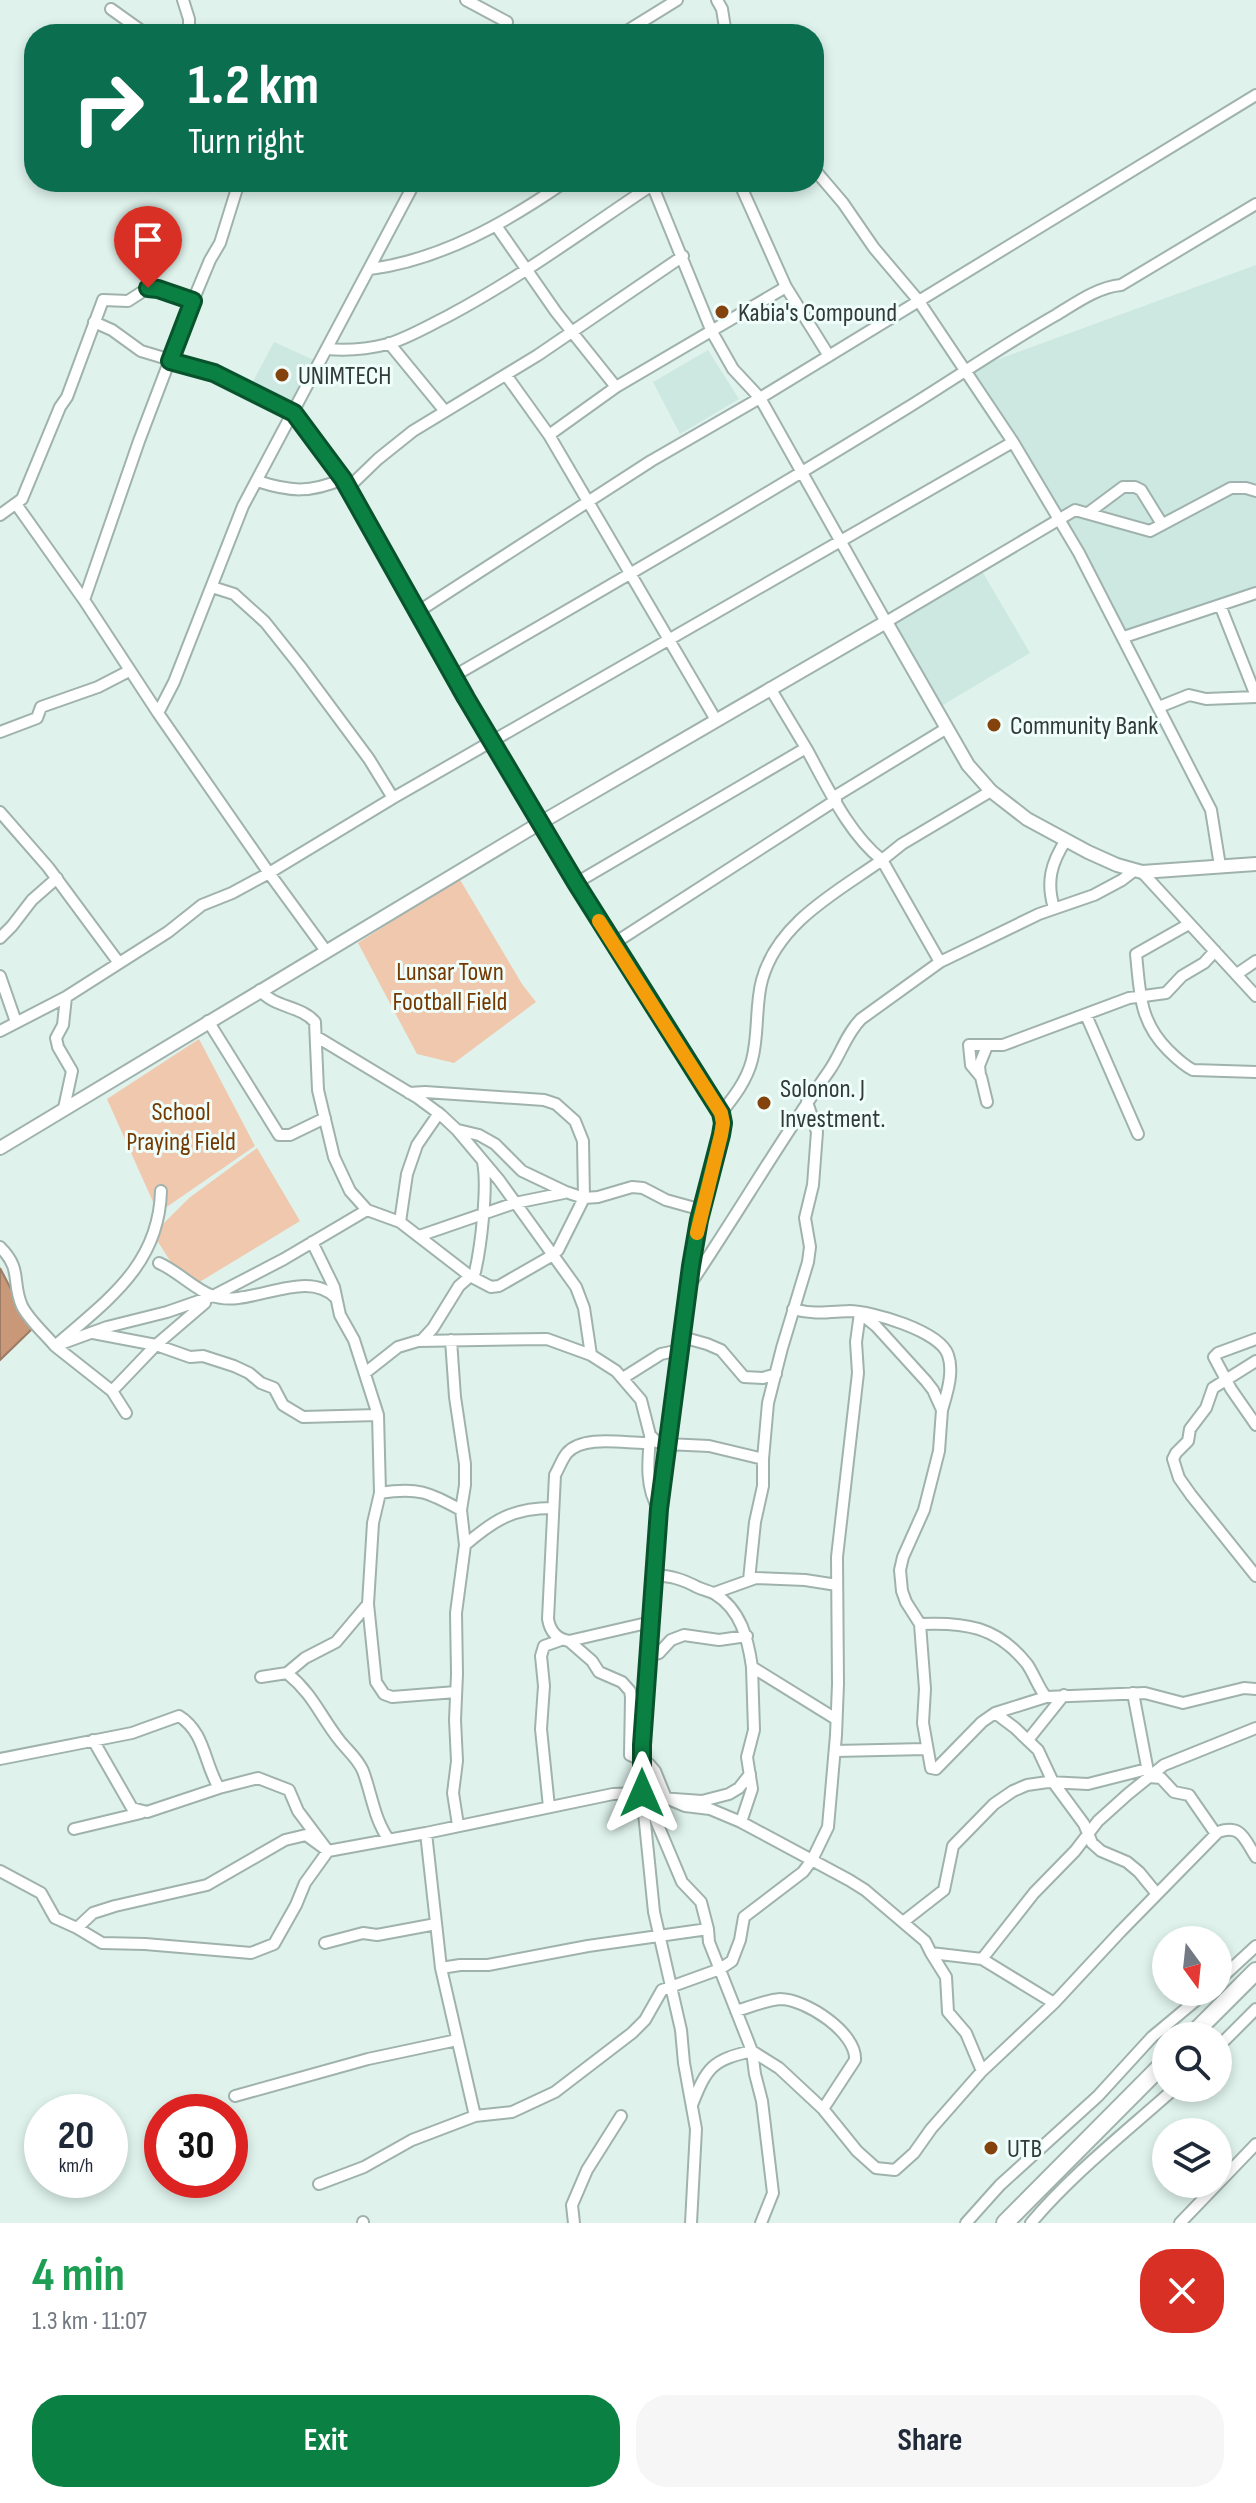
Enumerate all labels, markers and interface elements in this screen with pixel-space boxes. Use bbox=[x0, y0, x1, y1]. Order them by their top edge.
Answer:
text: 1.2 km bbox=[188, 53, 319, 120]
icon: right bbox=[56, 56, 160, 160]
text: Turn right bbox=[188, 121, 305, 164]
pin bbox=[114, 206, 182, 288]
icon: arrive bbox=[126, 218, 170, 262]
place label: Kabia's Compound bbox=[738, 298, 897, 329]
marker: Kabia's Compound bbox=[713, 303, 731, 321]
place label: UNIMTECH bbox=[298, 361, 392, 392]
marker: UNIMTECH bbox=[273, 366, 291, 384]
place label: Community Bank bbox=[1010, 711, 1158, 742]
marker: Community Bank bbox=[985, 716, 1003, 734]
park label: Lunsar Town Football Field bbox=[393, 957, 507, 1018]
place label: Solonon. J Investment. bbox=[780, 1074, 885, 1135]
marker: Solonon. J Investment. bbox=[755, 1094, 773, 1112]
park label: School Praying Field bbox=[126, 1097, 236, 1158]
position arrow bbox=[600, 1751, 684, 1835]
north arrow bbox=[1152, 1926, 1232, 2006]
map controls bbox=[1152, 1926, 1232, 2198]
button: search bbox=[1152, 2022, 1232, 2102]
speed limit sign: 30 bbox=[144, 2094, 248, 2198]
text: 20 bbox=[58, 2112, 94, 2160]
button: layers bbox=[1152, 2118, 1232, 2198]
place label: UTB bbox=[1007, 2134, 1042, 2165]
marker: UTB bbox=[982, 2139, 1000, 2157]
text: km/h bbox=[59, 2154, 93, 2178]
text: 4 min bbox=[32, 2247, 125, 2304]
button: close bbox=[1140, 2249, 1224, 2333]
text: 1.3 km · 11:07 bbox=[32, 2306, 147, 2337]
button: Exit bbox=[32, 2395, 620, 2487]
button: Share bbox=[636, 2395, 1224, 2487]

